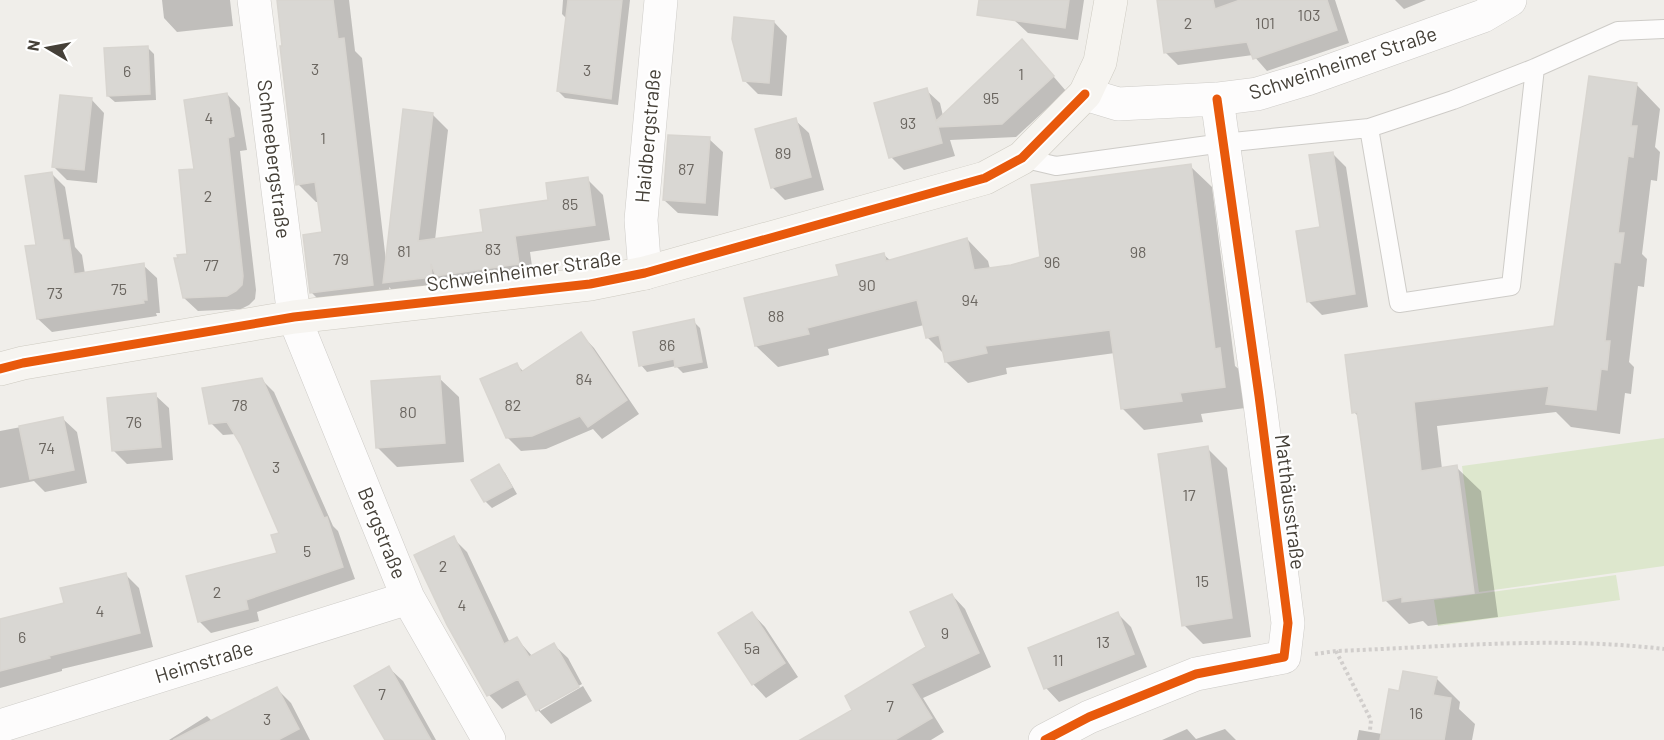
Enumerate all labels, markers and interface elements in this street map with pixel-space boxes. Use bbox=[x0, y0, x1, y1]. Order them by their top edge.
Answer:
house number: 103 bbox=[1298, 5, 1320, 24]
house number: 2 bbox=[1184, 13, 1192, 32]
house number: 101 bbox=[1255, 13, 1275, 32]
north arrow bbox=[18, 18, 78, 78]
street label: Schweinheimer Straße bbox=[1246, 20, 1440, 104]
text: N bbox=[22, 38, 43, 52]
house number: 3 bbox=[311, 59, 319, 78]
house number: 3 bbox=[583, 60, 591, 79]
house number: 6 bbox=[123, 61, 131, 80]
house number: 1 bbox=[1018, 64, 1024, 83]
street label: Haidbergstraße bbox=[629, 68, 665, 204]
street label: Schneebergstraße bbox=[253, 78, 297, 240]
house number: 95 bbox=[983, 88, 999, 107]
house number: 4 bbox=[205, 108, 213, 127]
house number: 93 bbox=[900, 113, 916, 132]
house number: 1 bbox=[320, 128, 326, 147]
house number: 89 bbox=[775, 143, 791, 162]
house number: 87 bbox=[678, 159, 694, 178]
house number: 2 bbox=[204, 186, 212, 205]
house number: 85 bbox=[562, 194, 578, 213]
house number: 83 bbox=[485, 239, 501, 258]
house number: 81 bbox=[397, 241, 411, 260]
house number: 98 bbox=[1130, 242, 1146, 261]
street label: Schweinheimer Straße bbox=[425, 244, 623, 296]
house number: 79 bbox=[333, 249, 349, 268]
house number: 96 bbox=[1044, 252, 1060, 271]
house number: 77 bbox=[203, 255, 219, 274]
house number: 90 bbox=[858, 275, 876, 294]
house number: 75 bbox=[111, 279, 127, 298]
house number: 73 bbox=[47, 283, 63, 302]
house number: 94 bbox=[961, 290, 979, 309]
house number: 88 bbox=[768, 306, 784, 325]
house number: 86 bbox=[659, 335, 675, 354]
house number: 84 bbox=[575, 369, 593, 388]
house number: 78 bbox=[232, 395, 248, 414]
house number: 82 bbox=[505, 395, 521, 414]
house number: 80 bbox=[399, 402, 417, 421]
house number: 76 bbox=[126, 412, 142, 431]
street label: Matthäusstraße bbox=[1271, 433, 1311, 571]
house number: 74 bbox=[39, 438, 55, 457]
house number: 3 bbox=[272, 457, 280, 476]
street label: Bergstraße bbox=[354, 483, 412, 582]
house number: 17 bbox=[1182, 485, 1196, 504]
house number: 5 bbox=[303, 541, 311, 560]
house number: 2 bbox=[439, 556, 447, 575]
house number: 15 bbox=[1195, 571, 1209, 590]
house number: 2 bbox=[213, 582, 221, 601]
house number: 4 bbox=[458, 595, 466, 614]
house number: 4 bbox=[96, 601, 104, 620]
house number: 9 bbox=[941, 623, 949, 642]
house number: 6 bbox=[18, 627, 26, 646]
house number: 13 bbox=[1096, 632, 1110, 651]
street label: Heimstraße bbox=[152, 635, 256, 687]
house number: 5a bbox=[744, 638, 760, 657]
house number: 11 bbox=[1052, 650, 1064, 669]
house number: 7 bbox=[378, 684, 386, 703]
house number: 7 bbox=[886, 696, 894, 715]
house number: 16 bbox=[1409, 703, 1423, 722]
house number: 3 bbox=[263, 709, 271, 728]

